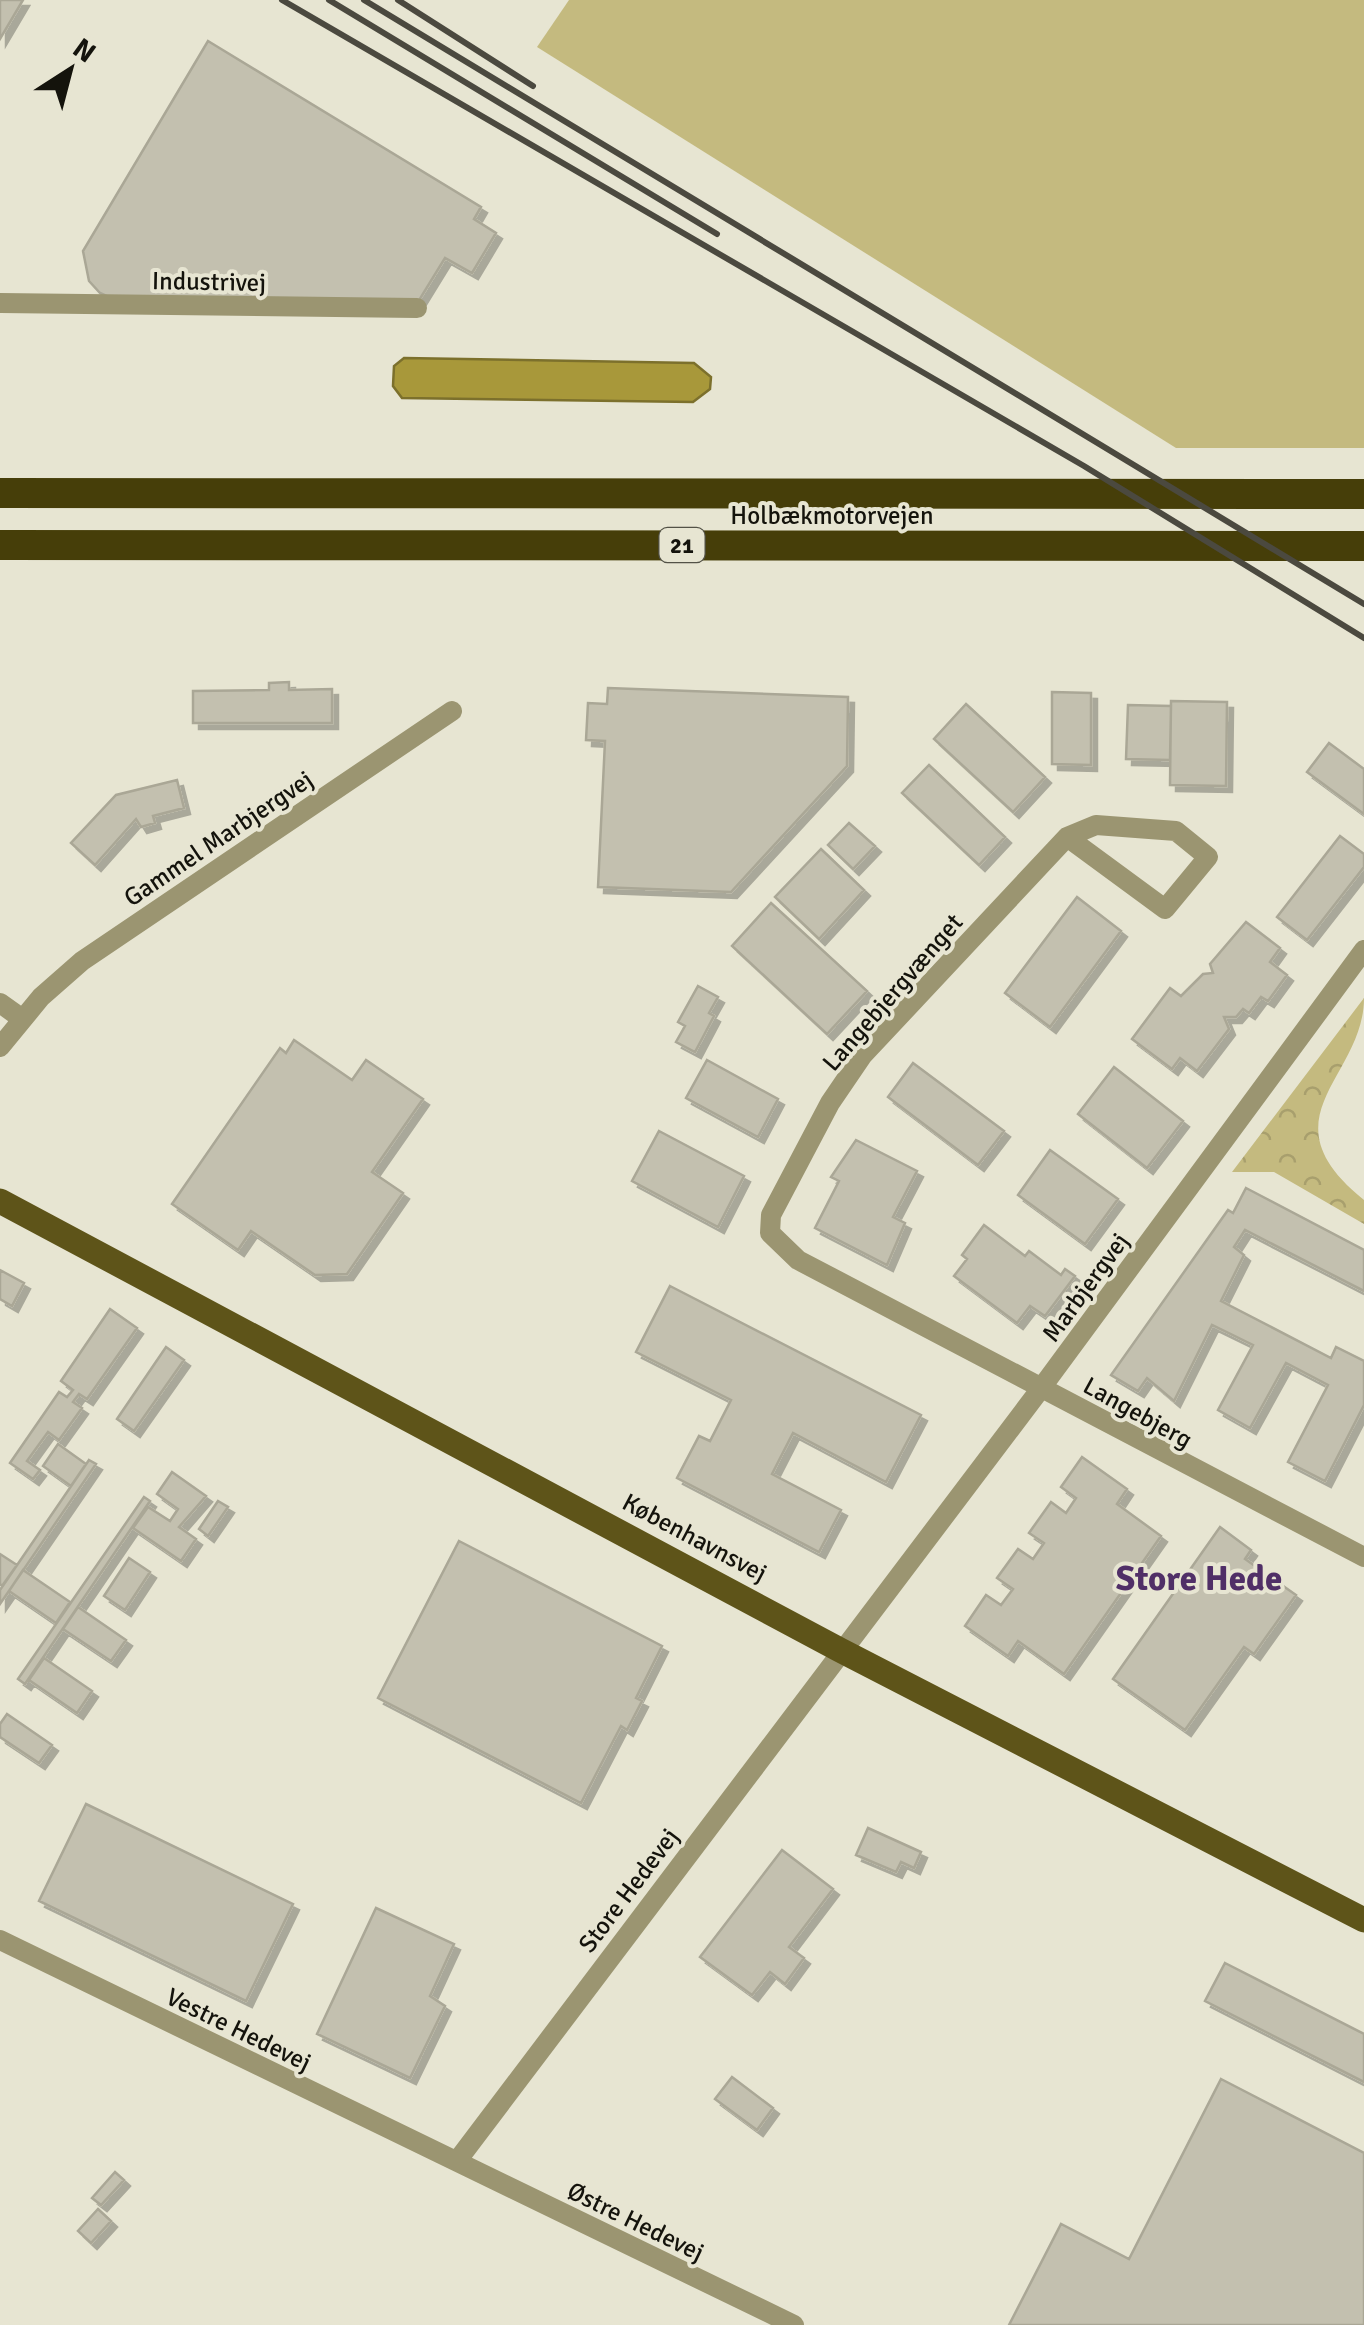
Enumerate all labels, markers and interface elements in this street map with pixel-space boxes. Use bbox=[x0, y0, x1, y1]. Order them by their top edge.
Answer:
north arrow bbox=[20, 20, 120, 120]
text: N bbox=[66, 31, 102, 70]
street label: Industrivej bbox=[152, 265, 266, 298]
street label: Holbækmotorvejen bbox=[730, 500, 934, 531]
road number: 21 bbox=[660, 528, 704, 562]
street label: Gammel Marbjergvej bbox=[118, 764, 319, 913]
street label: Langebjergvænget bbox=[816, 907, 969, 1077]
street label: Marbjergvej bbox=[1035, 1227, 1135, 1348]
street label: Langebjerg bbox=[1078, 1370, 1198, 1455]
street label: Københavnsvej bbox=[617, 1486, 772, 1589]
district label: Store Hede bbox=[1116, 1557, 1282, 1600]
street label: Store Hedevej bbox=[572, 1822, 685, 1959]
street label: Vestre Hedevej bbox=[161, 1981, 316, 2078]
street label: Østre Hedevej bbox=[562, 2175, 709, 2268]

